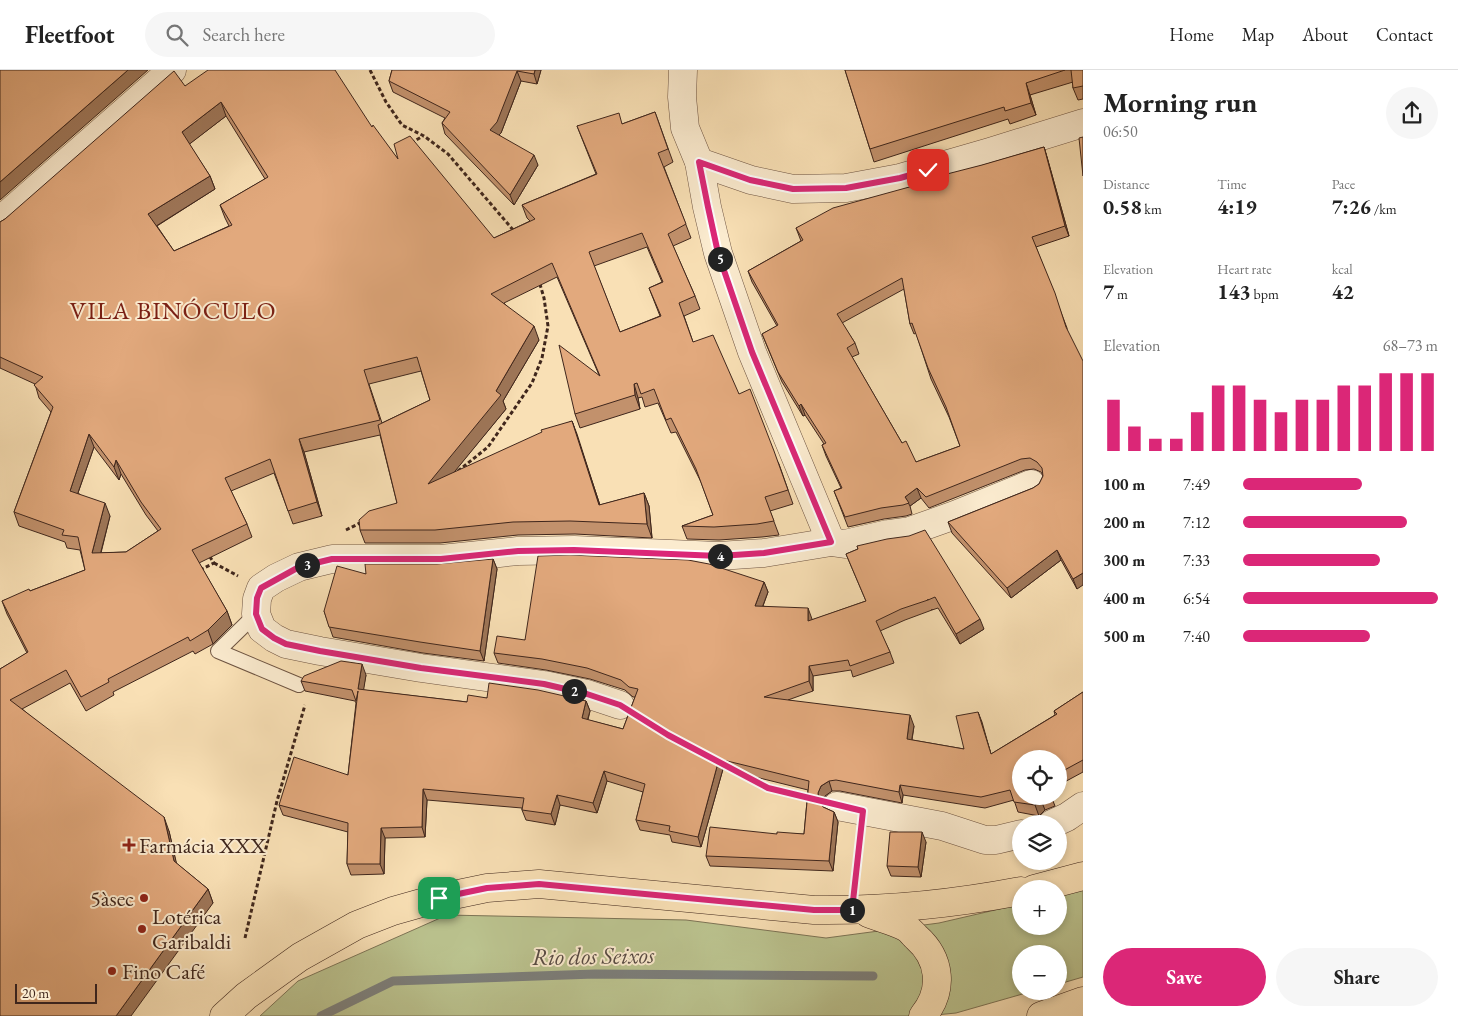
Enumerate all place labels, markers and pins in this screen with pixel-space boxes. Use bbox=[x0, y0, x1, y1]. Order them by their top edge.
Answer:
pin bbox=[907, 149, 949, 191]
pin: 5 bbox=[708, 246, 732, 272]
pin: 4 bbox=[708, 544, 732, 568]
pin: 3 bbox=[294, 552, 320, 578]
pin: 2 bbox=[562, 678, 586, 704]
place label: Farmácia XXX bbox=[139, 831, 266, 860]
marker: Farmácia XXX bbox=[123, 839, 135, 851]
pin bbox=[418, 877, 460, 919]
place label: 5àsec bbox=[90, 884, 134, 913]
marker: 5àsec bbox=[138, 892, 150, 904]
pin: 1 bbox=[840, 898, 864, 922]
place label: Lotérica Garibaldi bbox=[152, 902, 231, 956]
marker: Lotérica Garibaldi bbox=[136, 923, 148, 935]
place label: Fino Café bbox=[122, 957, 205, 986]
marker: Fino Café bbox=[106, 965, 118, 977]

